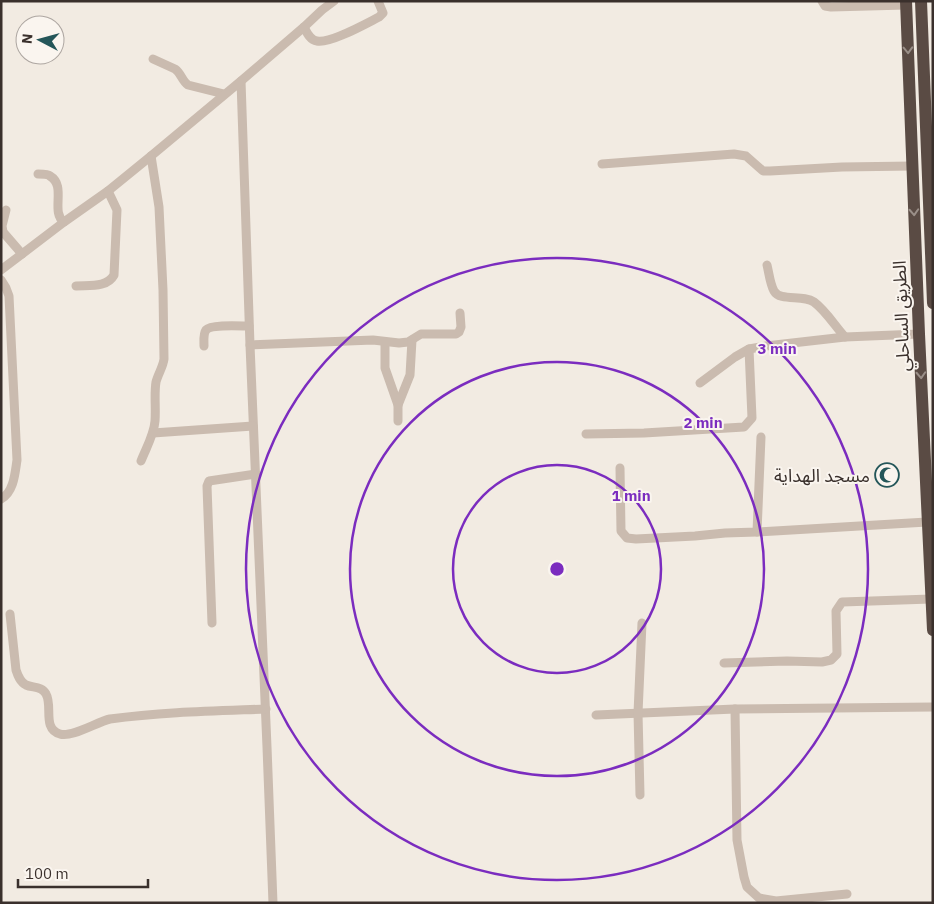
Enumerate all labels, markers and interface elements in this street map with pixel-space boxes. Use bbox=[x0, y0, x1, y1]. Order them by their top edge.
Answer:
north arrow bbox=[15, 15, 65, 65]
text: N bbox=[18, 33, 37, 45]
one-way arrow bbox=[902, 46, 913, 54]
one-way arrow bbox=[909, 209, 920, 217]
street label: الطريق الساحلي bbox=[888, 260, 917, 372]
text: 3 min bbox=[757, 339, 797, 358]
one-way arrow bbox=[915, 371, 926, 379]
text: 2 min bbox=[683, 413, 723, 432]
mosque icon: مسجد الهداية bbox=[874, 462, 900, 488]
place label: مسجد الهداية bbox=[774, 464, 870, 487]
text: 1 min bbox=[611, 486, 651, 505]
centre of rings bbox=[548, 560, 566, 578]
scale bar bbox=[18, 856, 148, 888]
text: 100 m bbox=[25, 864, 69, 883]

